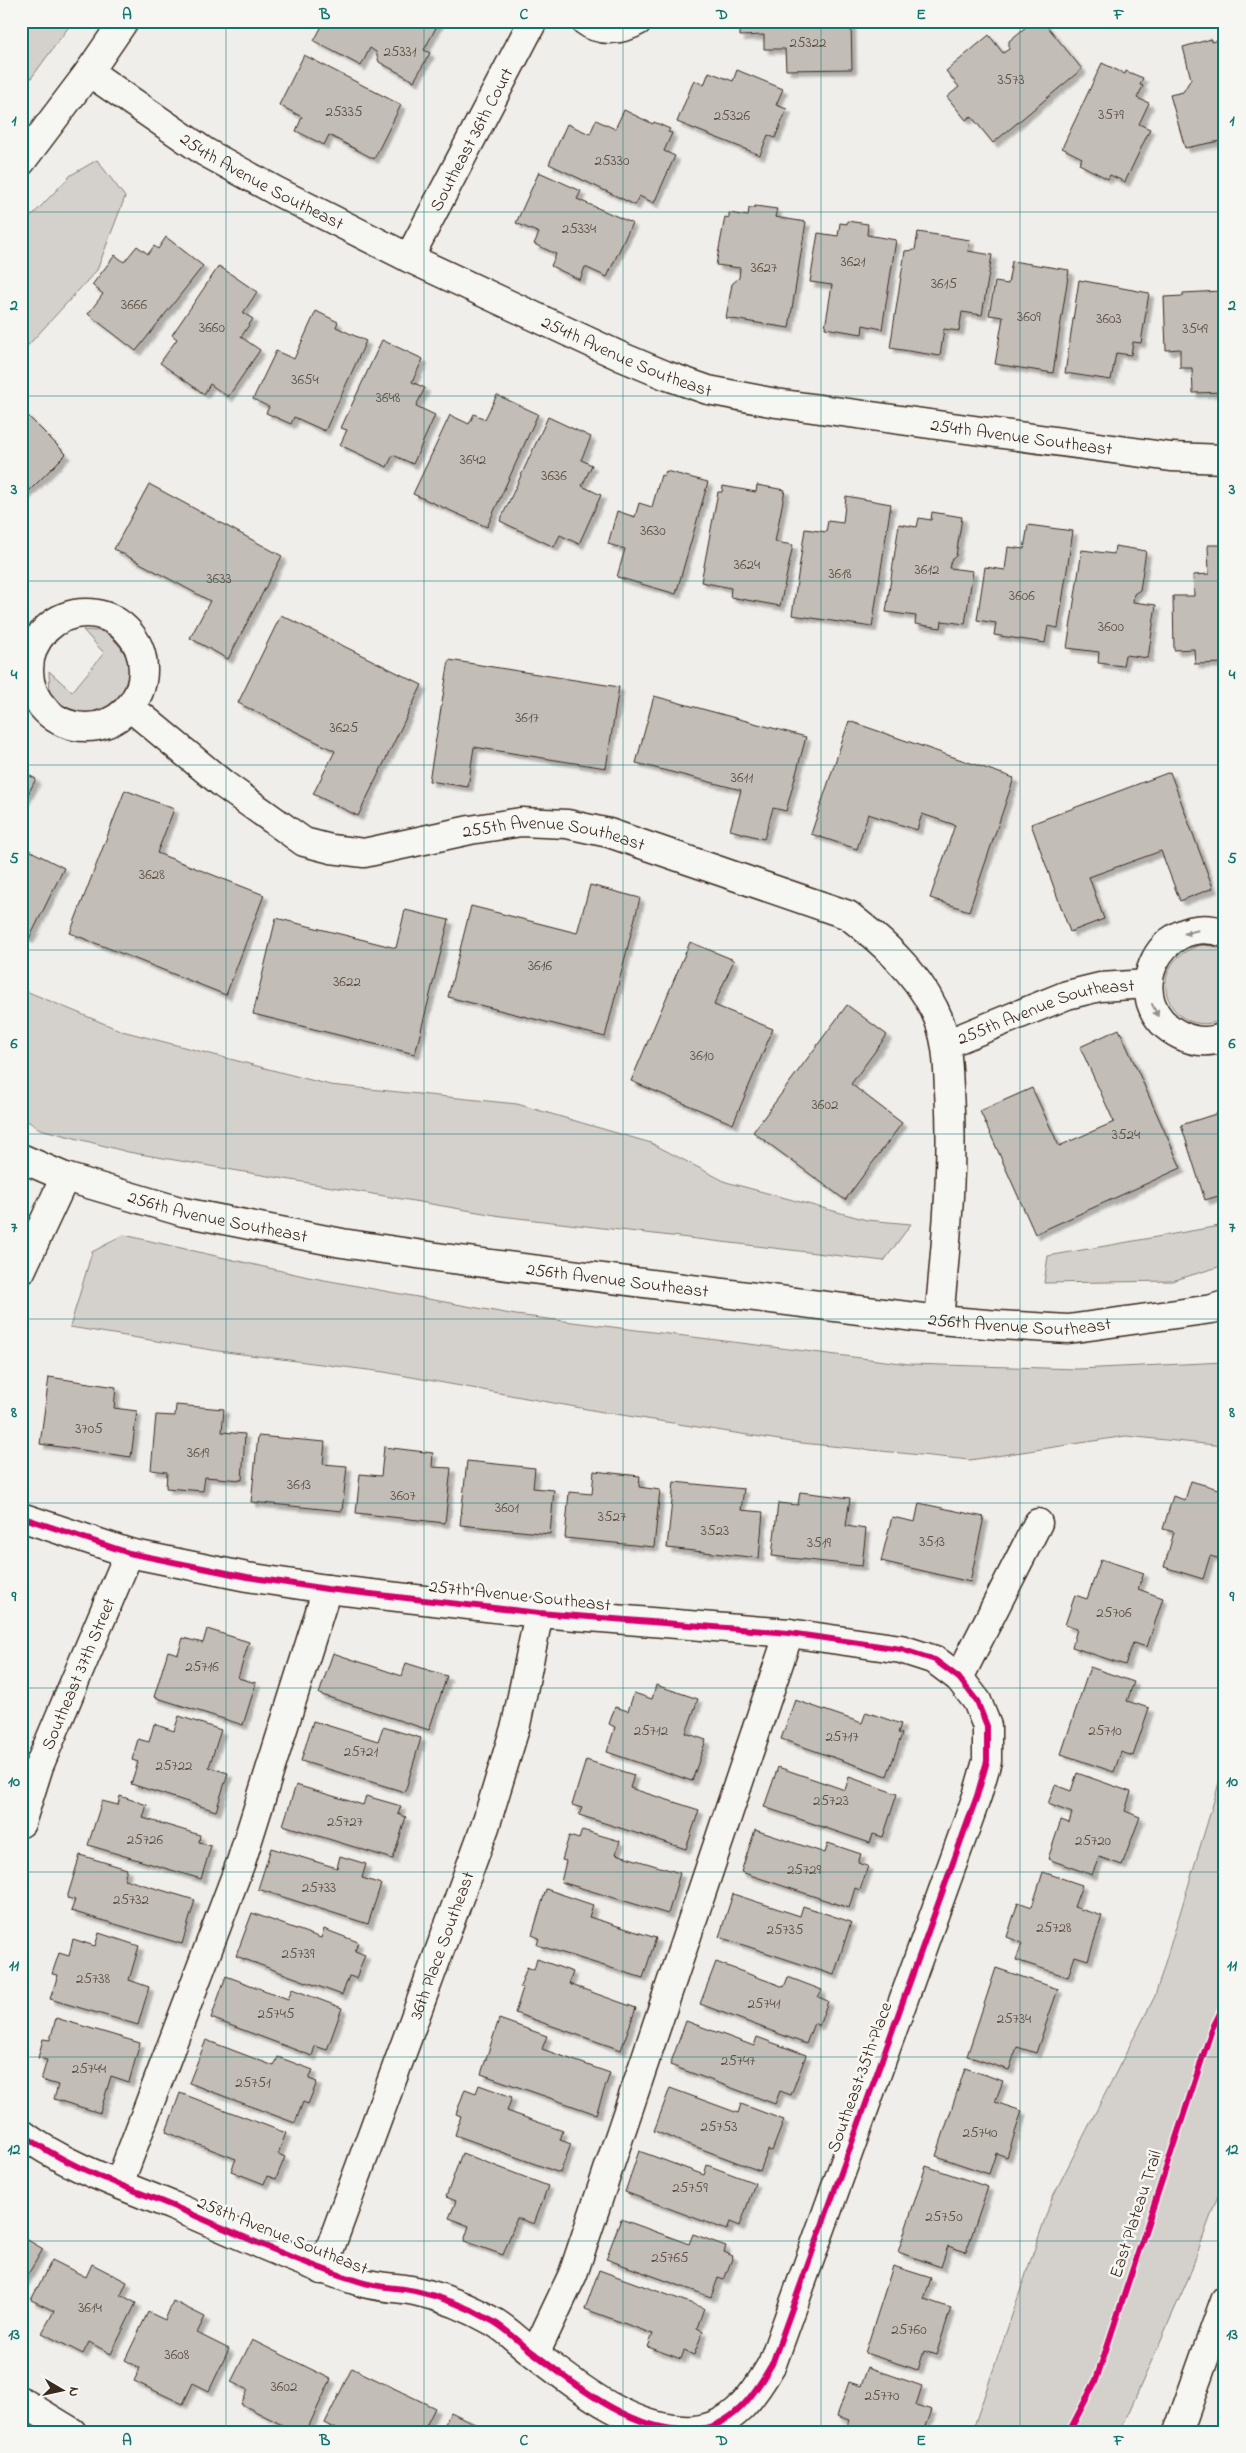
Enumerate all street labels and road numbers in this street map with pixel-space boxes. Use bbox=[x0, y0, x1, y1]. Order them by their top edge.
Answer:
street label: Southeast 36th Court bbox=[425, 64, 521, 217]
street label: 254th Avenue Southeast bbox=[174, 127, 348, 238]
street label: 254th Avenue Southeast bbox=[537, 310, 714, 405]
street label: 254th Avenue Southeast bbox=[929, 413, 1114, 464]
street label: 255th Avenue Southeast bbox=[460, 811, 648, 859]
street label: 255th Avenue Southeast bbox=[954, 974, 1135, 1053]
street label: 256th Avenue Southeast bbox=[124, 1185, 310, 1251]
street label: 256th Avenue Southeast bbox=[525, 1257, 710, 1306]
street label: 256th Avenue Southeast bbox=[926, 1308, 1113, 1344]
street label: 257th Avenue Southeast bbox=[428, 1575, 612, 1619]
street label: Southeast 37th Street bbox=[36, 1594, 124, 1754]
street label: 36th Place Southeast bbox=[404, 1868, 482, 2024]
street label: Southeast 35th Place bbox=[822, 1998, 900, 2156]
street label: East Plateau Trail bbox=[1104, 2147, 1170, 2282]
street label: 258th Avenue Southeast bbox=[193, 2191, 372, 2283]

